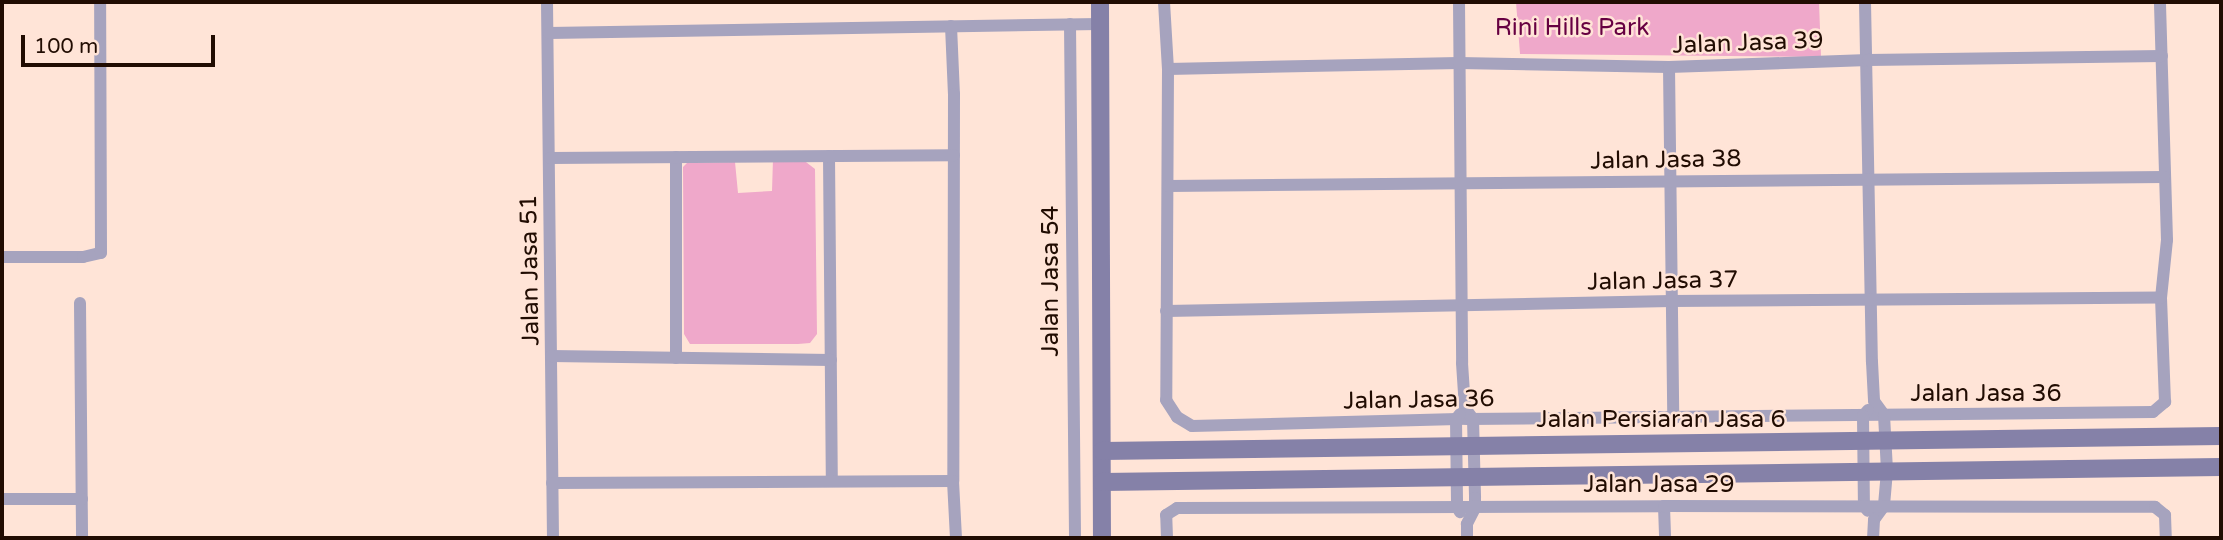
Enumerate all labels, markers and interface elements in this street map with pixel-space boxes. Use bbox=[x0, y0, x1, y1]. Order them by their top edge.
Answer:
park label: Rini Hills Park bbox=[1495, 14, 1649, 42]
scale bar bbox=[24, 21, 219, 65]
street label: Jalan Jasa 39 bbox=[1672, 26, 1824, 60]
text: 100 m bbox=[34, 34, 98, 59]
street label: Jalan Jasa 38 bbox=[1590, 144, 1742, 176]
street label: Jalan Jasa 51 bbox=[514, 194, 546, 346]
street label: Jalan Jasa 54 bbox=[1037, 205, 1065, 357]
street label: Jalan Jasa 37 bbox=[1587, 265, 1739, 297]
street label: Jalan Jasa 36 bbox=[1910, 380, 2062, 408]
street label: Jalan Jasa 36 bbox=[1343, 384, 1495, 416]
street label: Jalan Persiaran Jasa 6 bbox=[1536, 406, 1786, 434]
street label: Jalan Jasa 29 bbox=[1583, 471, 1735, 499]

